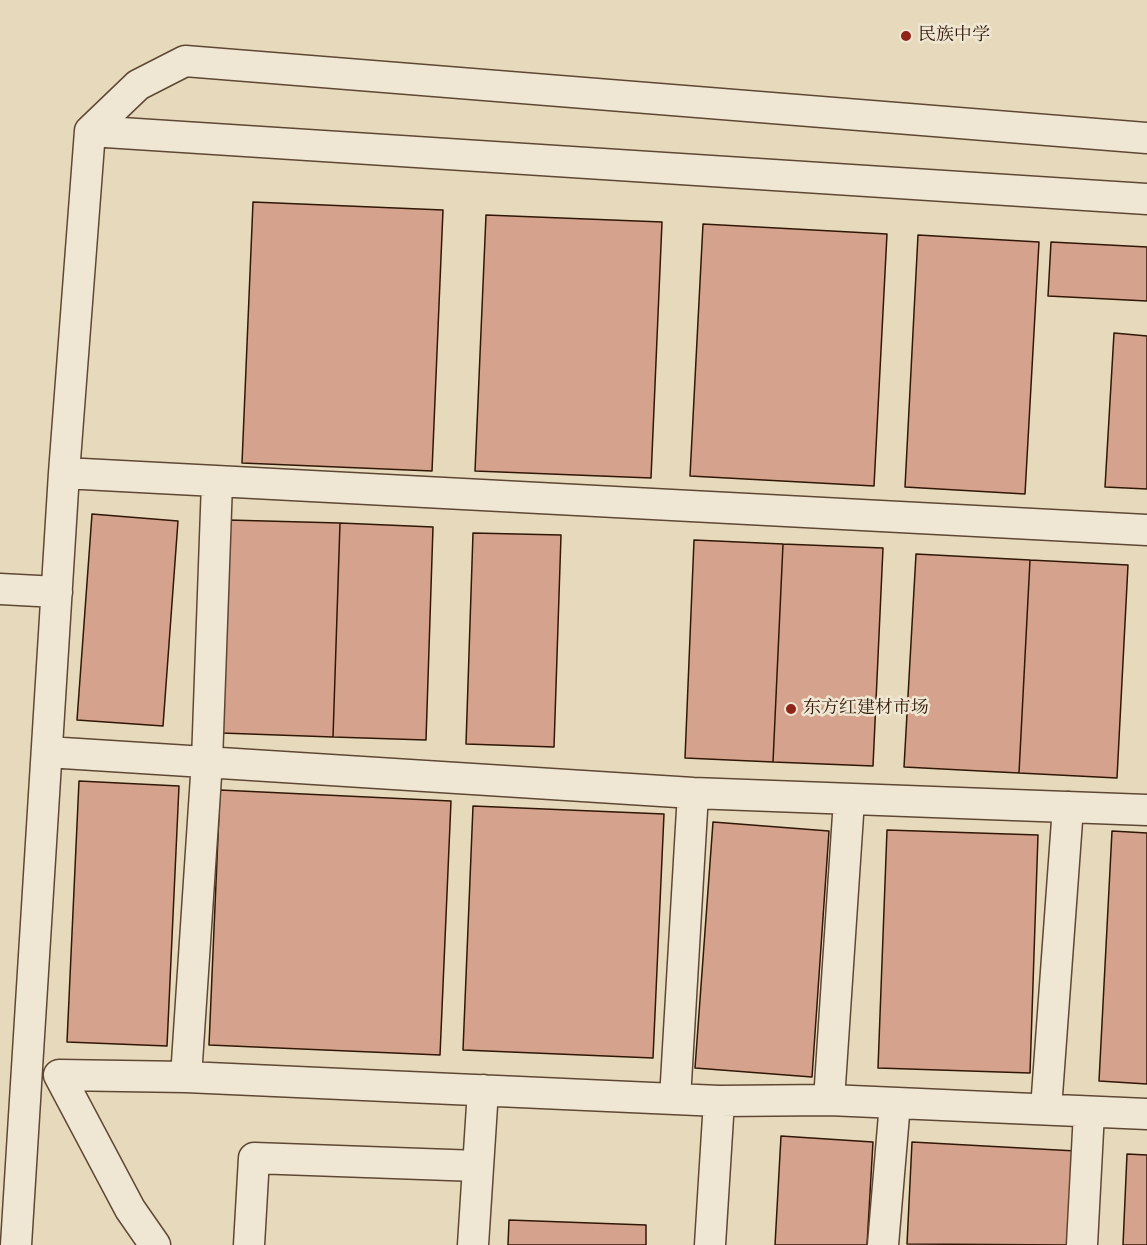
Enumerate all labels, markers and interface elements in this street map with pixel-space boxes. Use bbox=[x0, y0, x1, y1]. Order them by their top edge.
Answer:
place label: 民族中学 bbox=[918, 25, 990, 47]
marker: 民族中学 bbox=[899, 29, 913, 43]
place label: 东方红建材市场 bbox=[803, 698, 929, 720]
marker: 东方红建材市场 bbox=[784, 702, 798, 716]

